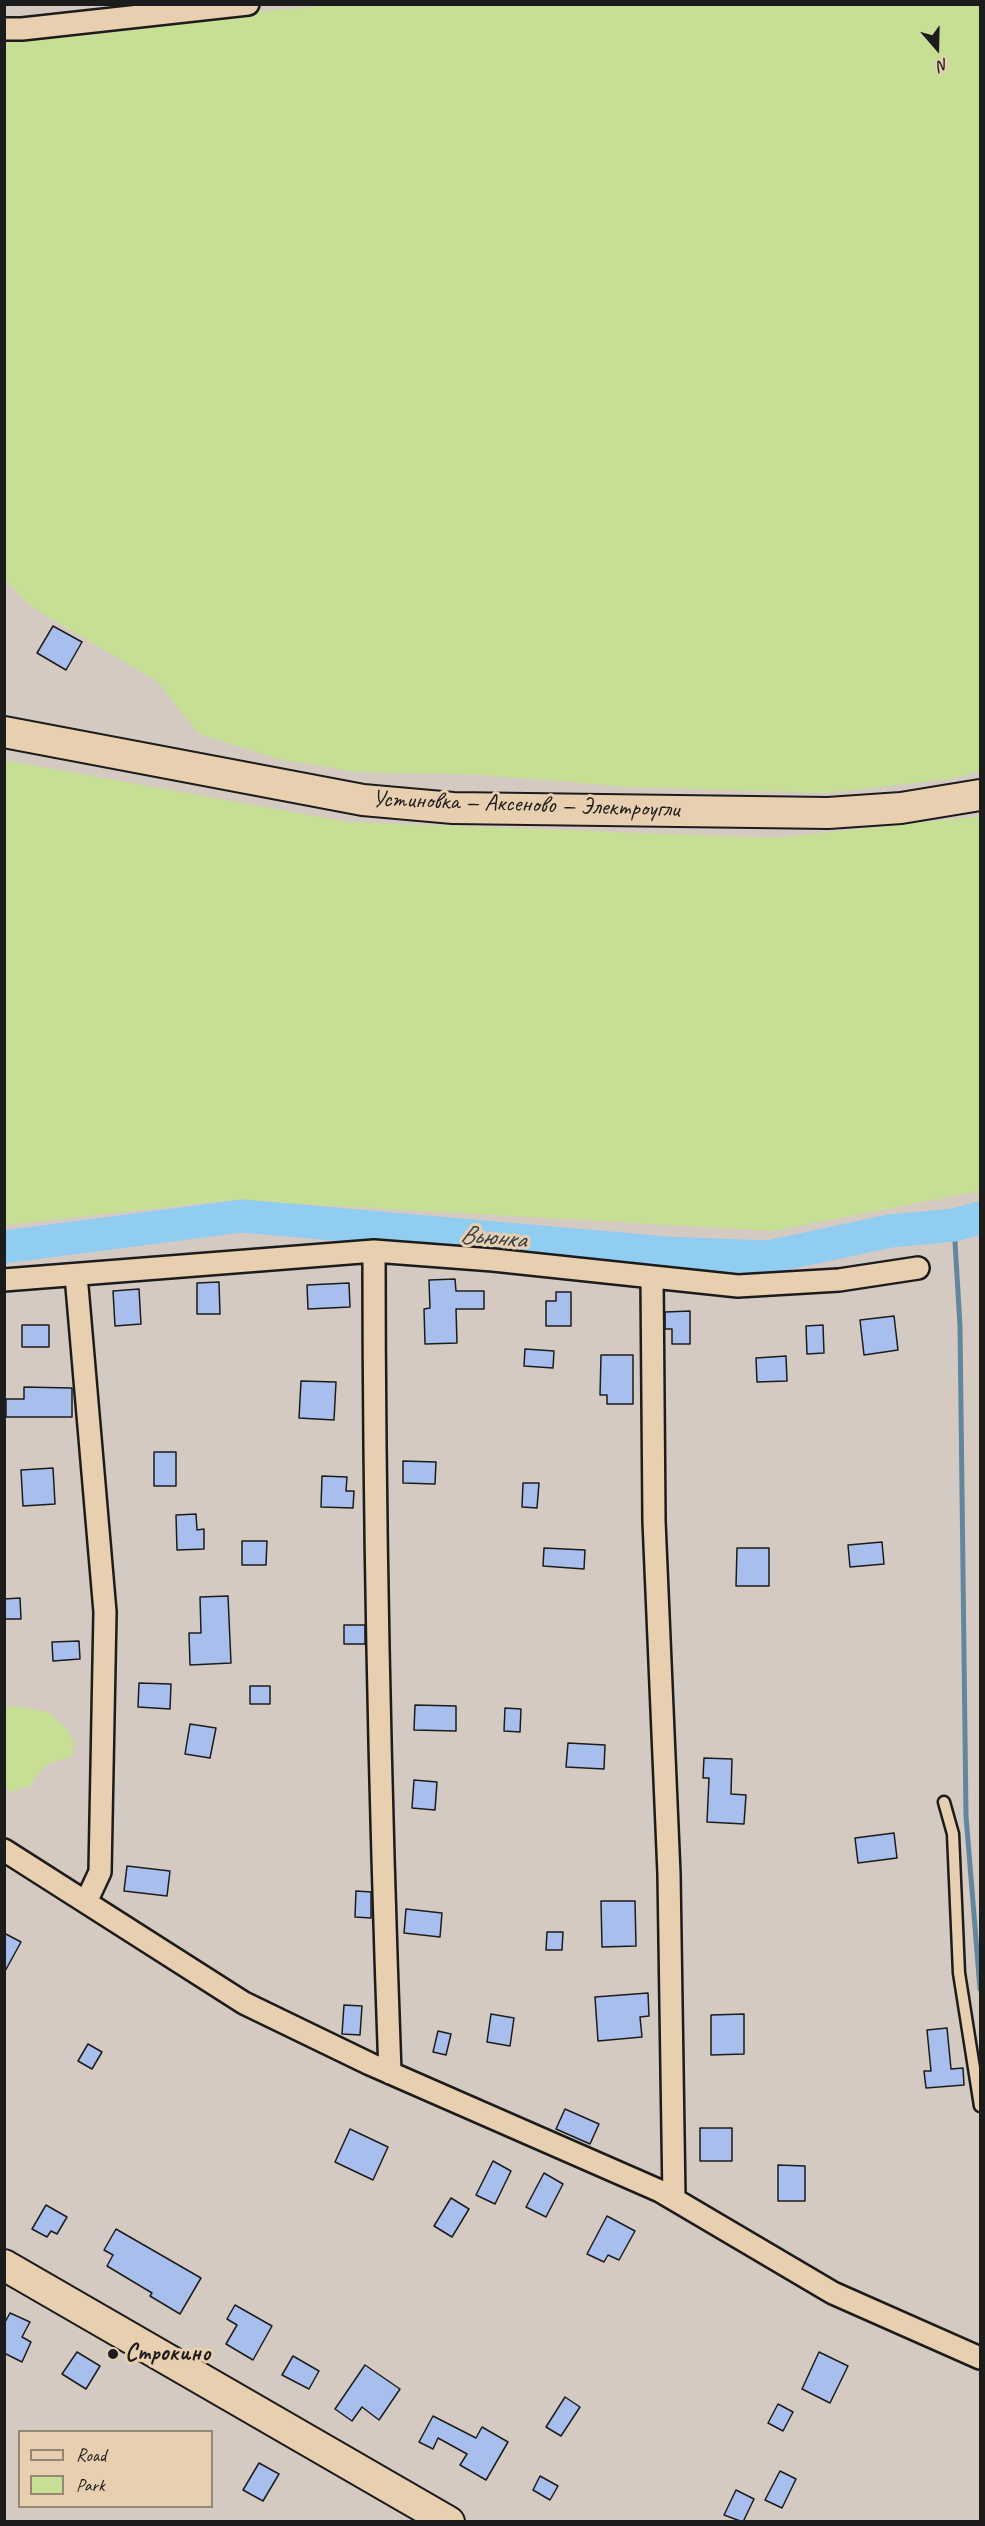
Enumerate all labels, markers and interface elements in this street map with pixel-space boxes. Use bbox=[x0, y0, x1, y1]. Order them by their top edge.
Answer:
north arrow bbox=[907, 18, 967, 78]
text: N bbox=[935, 54, 951, 76]
street label: Устиновка — Аксеново — Электроугли bbox=[372, 785, 680, 825]
water label: Вьюнка bbox=[459, 1220, 527, 1256]
place label: Строкино bbox=[125, 2340, 210, 2368]
marker: Строкино bbox=[106, 2347, 120, 2361]
legend bbox=[18, 2430, 213, 2508]
text: Road bbox=[76, 2444, 106, 2466]
text: Park bbox=[76, 2474, 105, 2496]

